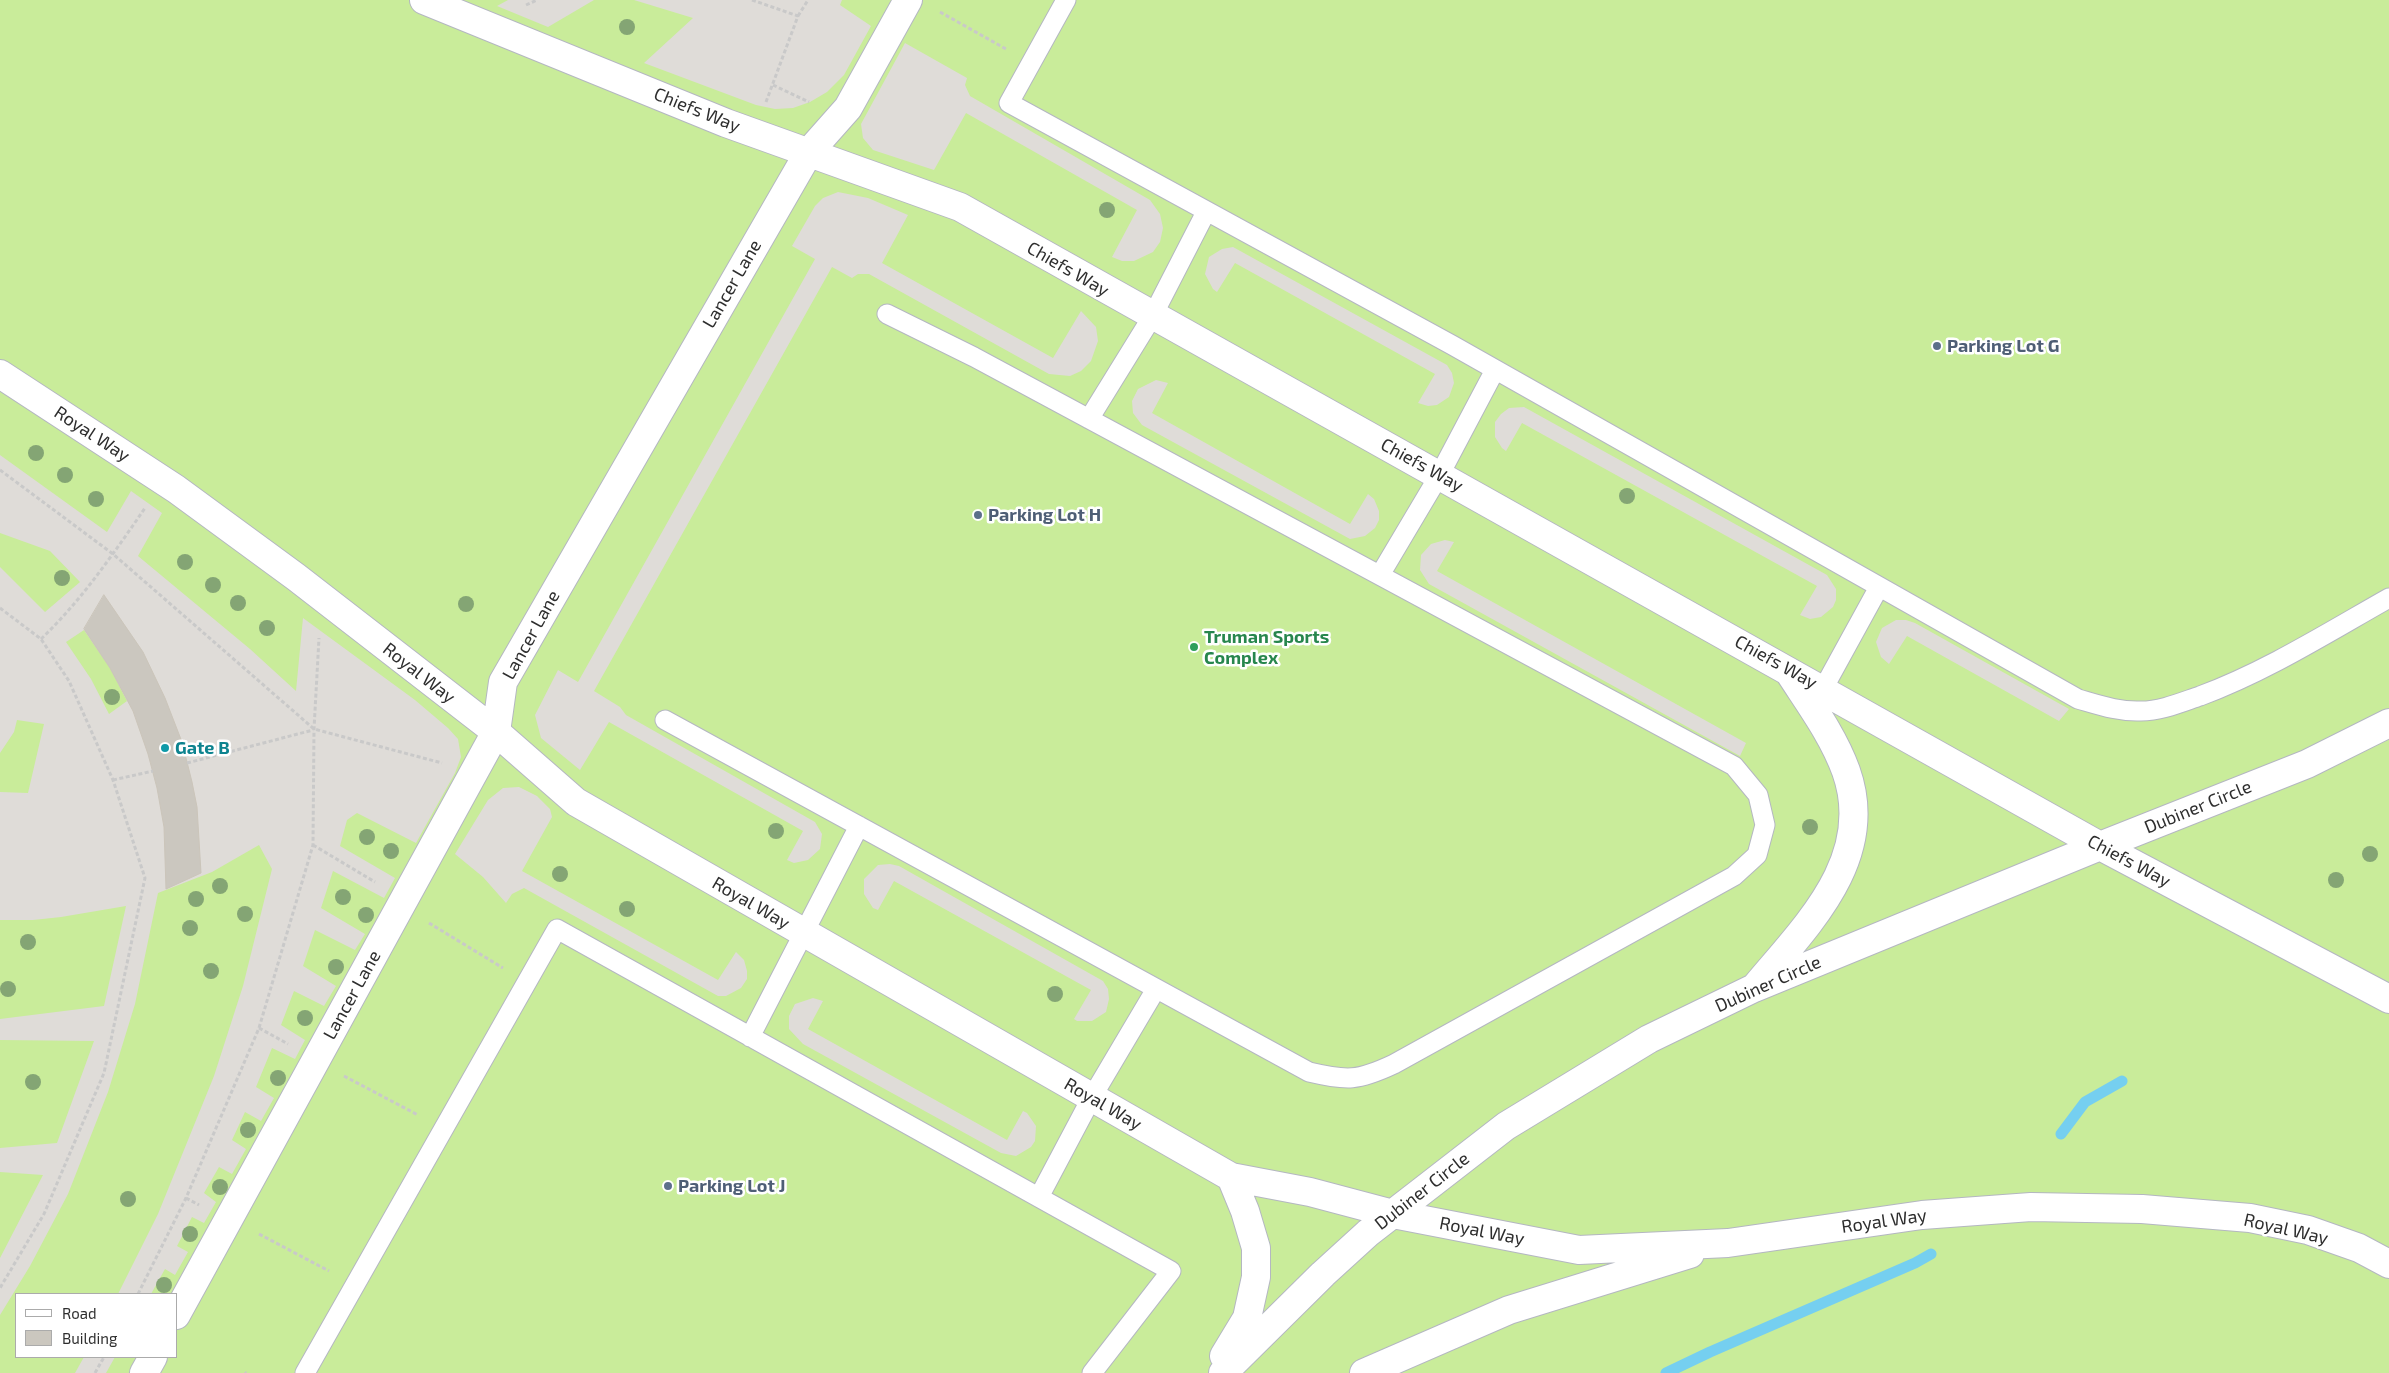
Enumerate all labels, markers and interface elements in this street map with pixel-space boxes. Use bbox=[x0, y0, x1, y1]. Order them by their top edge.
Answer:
street label: Chiefs Way bbox=[651, 83, 743, 137]
street label: Lancer Lane bbox=[698, 236, 766, 332]
street label: Chiefs Way bbox=[1023, 237, 1113, 301]
place label: Parking Lot G bbox=[1947, 335, 2059, 357]
marker: Parking Lot G bbox=[1931, 340, 1943, 352]
street label: Royal Way bbox=[50, 402, 134, 466]
street label: Chiefs Way bbox=[1377, 433, 1467, 497]
place label: Parking Lot H bbox=[988, 504, 1101, 526]
marker: Parking Lot H bbox=[972, 509, 984, 521]
street label: Lancer Lane bbox=[498, 587, 564, 683]
place label: Truman Sports Complex bbox=[1204, 626, 1329, 669]
street label: Chiefs Way bbox=[1731, 630, 1821, 694]
street label: Royal Way bbox=[378, 638, 460, 708]
marker: Truman Sports Complex bbox=[1188, 641, 1200, 653]
place label: Gate B bbox=[175, 737, 230, 759]
marker: Gate B bbox=[159, 742, 171, 754]
street label: Dubiner Circle bbox=[2141, 776, 2255, 838]
street label: Chiefs Way bbox=[2084, 830, 2174, 892]
street label: Royal Way bbox=[708, 872, 794, 934]
street label: Lancer Lane bbox=[319, 947, 385, 1043]
street label: Dubiner Circle bbox=[1712, 951, 1824, 1017]
street label: Royal Way bbox=[1060, 1073, 1146, 1135]
street label: Dubiner Circle bbox=[1371, 1147, 1473, 1235]
place label: Parking Lot J bbox=[678, 1175, 785, 1197]
marker: Parking Lot J bbox=[662, 1180, 674, 1192]
street label: Royal Way bbox=[1840, 1204, 1928, 1238]
street label: Royal Way bbox=[2242, 1209, 2330, 1249]
street label: Royal Way bbox=[1438, 1212, 1526, 1250]
legend bbox=[15, 1293, 178, 1358]
text: Road bbox=[62, 1304, 97, 1322]
text: Building bbox=[62, 1329, 117, 1347]

